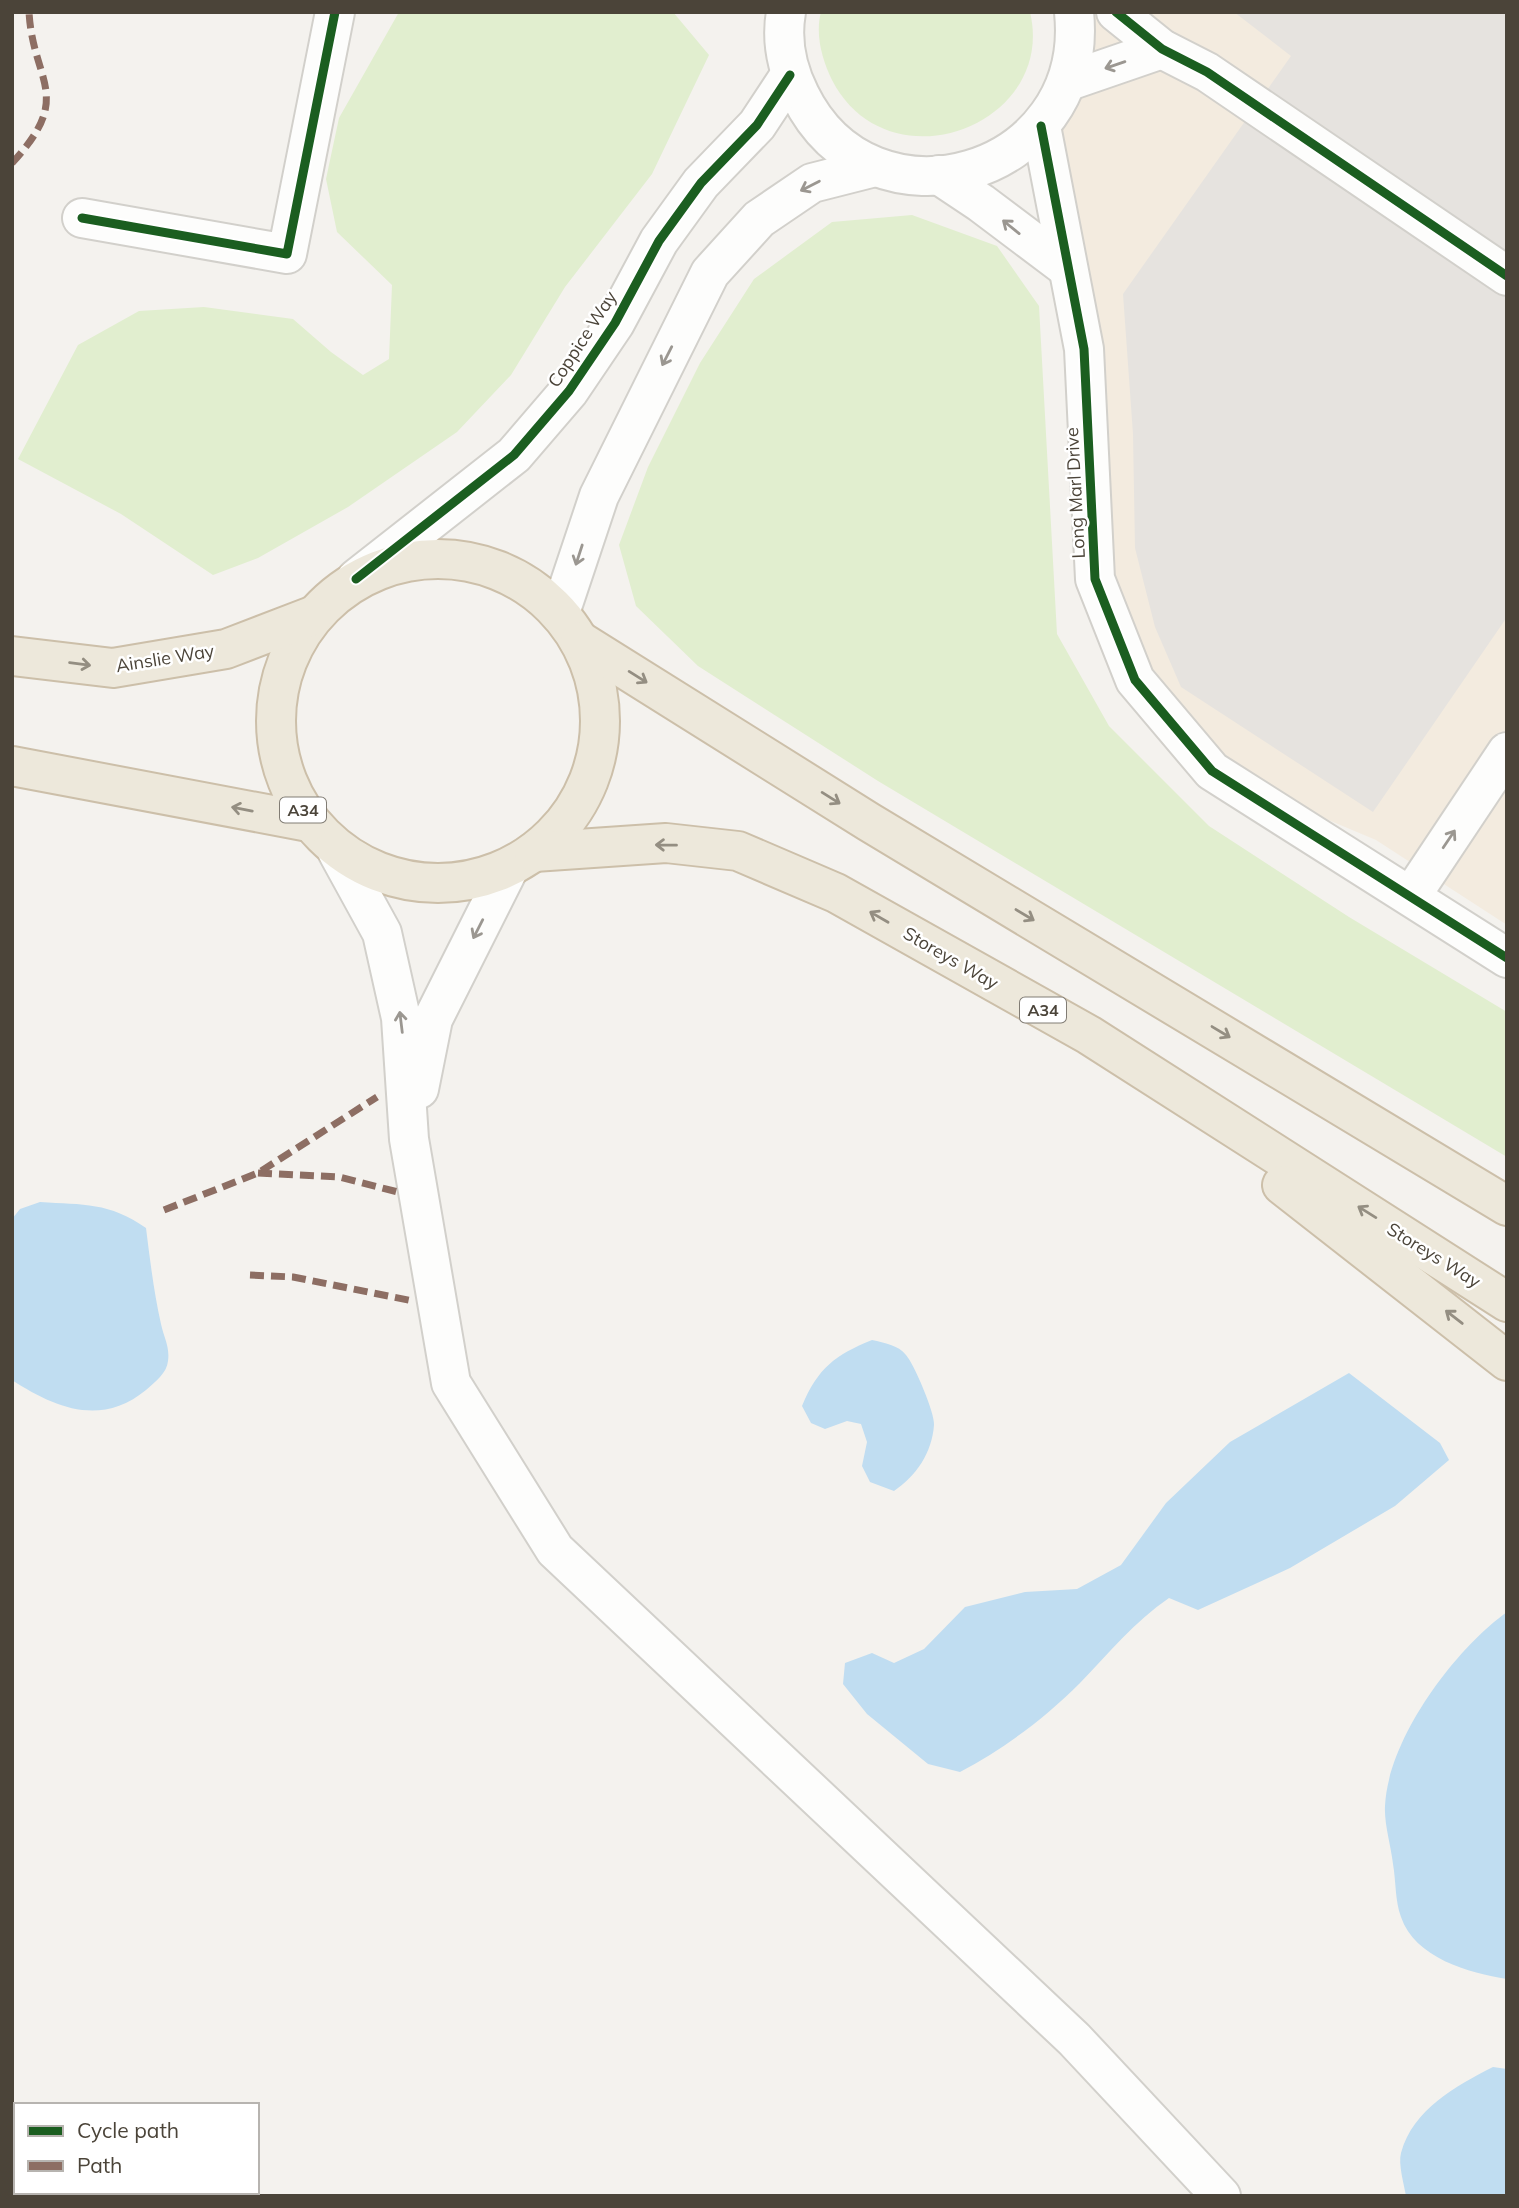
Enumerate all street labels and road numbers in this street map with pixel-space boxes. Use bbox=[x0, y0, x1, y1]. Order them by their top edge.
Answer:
street label: Coppice Way bbox=[542, 286, 622, 392]
street label: Long Marl Drive bbox=[1060, 427, 1090, 559]
street label: Ainslie Way bbox=[114, 639, 216, 677]
road number: A34 bbox=[280, 797, 326, 822]
street label: Storeys Way bbox=[899, 922, 1003, 995]
road number: A34 bbox=[1020, 998, 1066, 1022]
street label: Storeys Way bbox=[1383, 1217, 1485, 1293]

